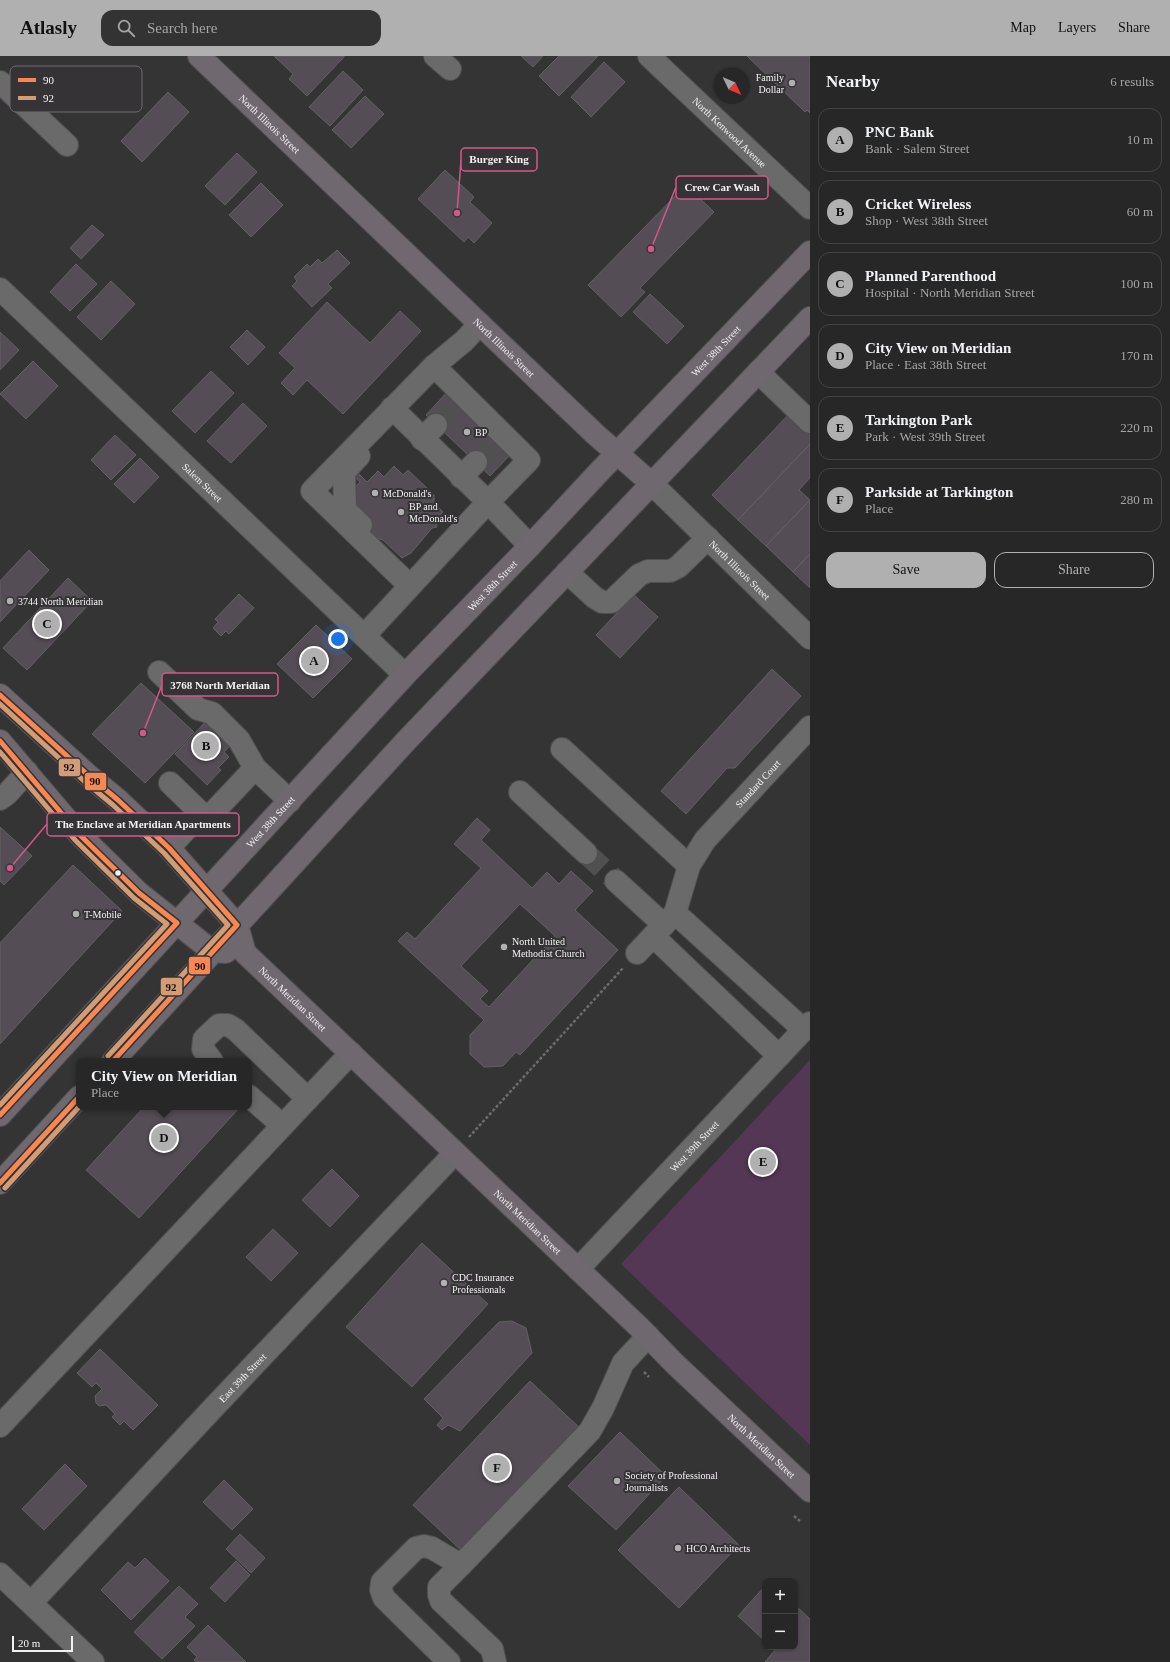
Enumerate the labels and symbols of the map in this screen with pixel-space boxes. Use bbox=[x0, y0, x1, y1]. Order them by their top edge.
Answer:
legend bbox=[10, 66, 142, 112]
north arrow bbox=[714, 68, 750, 104]
place label: Family Dollar bbox=[756, 72, 785, 95]
text: 90 bbox=[43, 74, 55, 86]
marker: Family Dollar bbox=[787, 78, 797, 88]
text: 92 bbox=[43, 92, 54, 104]
street label: North Illinois Street bbox=[237, 92, 303, 155]
street label: North Kenwood Avenue bbox=[691, 95, 769, 170]
callout: Burger King bbox=[461, 148, 537, 171]
text: Burger King bbox=[469, 153, 529, 165]
callout: Crew Car Wash bbox=[676, 176, 768, 199]
text: Crew Car Wash bbox=[684, 181, 760, 193]
street label: North Illinois Street bbox=[471, 316, 537, 379]
street label: West 38th Street bbox=[689, 323, 742, 378]
marker: BP bbox=[462, 427, 472, 437]
place label: BP bbox=[475, 427, 488, 438]
street label: Salem Street bbox=[180, 461, 225, 504]
marker: McDonald's bbox=[370, 488, 380, 498]
place label: McDonald's bbox=[383, 488, 432, 499]
place label: BP and McDonald's bbox=[409, 501, 458, 524]
marker: BP and McDonald's bbox=[396, 507, 406, 517]
street label: North Illinois Street bbox=[708, 538, 773, 602]
street label: West 38th Street bbox=[465, 558, 519, 613]
marker: 3744 North Meridian bbox=[5, 596, 15, 606]
place label: 3744 North Meridian bbox=[18, 596, 103, 607]
pin: C bbox=[34, 609, 60, 639]
your location bbox=[328, 629, 348, 649]
pin: A bbox=[301, 646, 327, 676]
callout: 3768 North Meridian bbox=[162, 673, 278, 696]
text: 3768 North Meridian bbox=[170, 679, 270, 691]
pin: B bbox=[193, 731, 219, 761]
street label: Standard Court bbox=[733, 757, 782, 809]
line badge: 92 bbox=[58, 758, 81, 777]
text: 92 bbox=[64, 761, 75, 773]
line badge: 90 bbox=[84, 772, 107, 791]
text: 90 bbox=[90, 775, 101, 787]
street label: West 38th Street bbox=[244, 793, 297, 849]
callout: The Enclave at Meridian Apartments bbox=[47, 813, 239, 836]
text: The Enclave at Meridian Apartments bbox=[55, 818, 231, 830]
unlabelled marker bbox=[113, 868, 123, 878]
marker: T-Mobile bbox=[71, 909, 81, 919]
place label: T-Mobile bbox=[84, 909, 122, 920]
place label: North United Methodist Church bbox=[512, 936, 585, 959]
marker: North United Methodist Church bbox=[499, 942, 509, 952]
line badge: 90 bbox=[188, 956, 211, 975]
text: 90 bbox=[195, 960, 206, 972]
street label: North Meridian Street bbox=[257, 964, 329, 1033]
line badge: 92 bbox=[160, 977, 183, 996]
text: 92 bbox=[166, 981, 177, 993]
street label: West 39th Street bbox=[667, 1118, 721, 1174]
pin: D bbox=[151, 1123, 177, 1153]
pin: E bbox=[750, 1147, 776, 1177]
street label: North Meridian Street bbox=[492, 1187, 564, 1256]
place label: CDC Insurance Professionals bbox=[452, 1272, 514, 1295]
marker: CDC Insurance Professionals bbox=[439, 1278, 449, 1288]
street label: East 39th Street bbox=[216, 1350, 268, 1404]
street label: North Meridian Street bbox=[726, 1411, 798, 1480]
pin: F bbox=[484, 1453, 510, 1483]
place label: Society of Professional Journalists bbox=[625, 1470, 718, 1493]
marker: Society of Professional Journalists bbox=[612, 1476, 622, 1486]
marker: HCO Architects bbox=[673, 1543, 683, 1553]
place label: HCO Architects bbox=[686, 1543, 750, 1554]
scale bar bbox=[12, 1634, 73, 1653]

